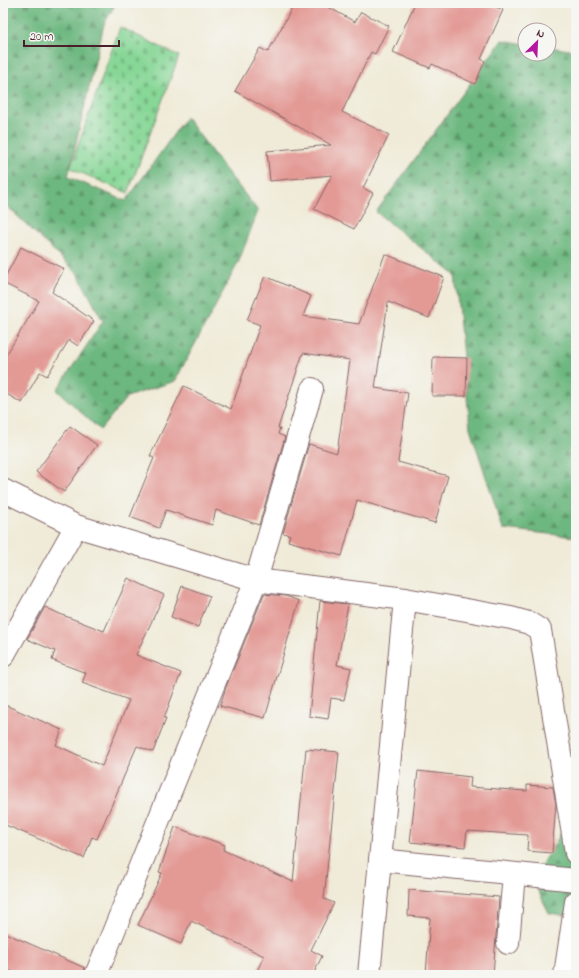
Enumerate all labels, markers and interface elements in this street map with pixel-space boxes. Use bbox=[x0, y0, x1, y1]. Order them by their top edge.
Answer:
scale bar bbox=[24, 22, 119, 48]
north arrow bbox=[517, 22, 557, 62]
text: N bbox=[534, 25, 547, 43]
text: 20 m bbox=[30, 28, 53, 46]

